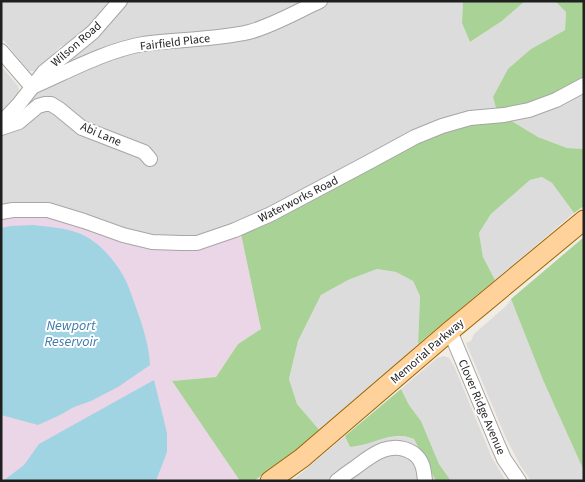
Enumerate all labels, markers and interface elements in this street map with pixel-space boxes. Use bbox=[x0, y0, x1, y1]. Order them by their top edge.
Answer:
street label: Wilson Road bbox=[47, 18, 105, 71]
street label: Fairfield Place bbox=[139, 30, 211, 55]
street label: Abi Lane bbox=[78, 118, 124, 151]
street label: Waterworks Road bbox=[255, 172, 341, 227]
street label: Memorial Parkway bbox=[387, 314, 468, 388]
water label: Newport Reservoir bbox=[44, 316, 99, 352]
street label: Clover Ridge Avenue bbox=[454, 357, 509, 458]

